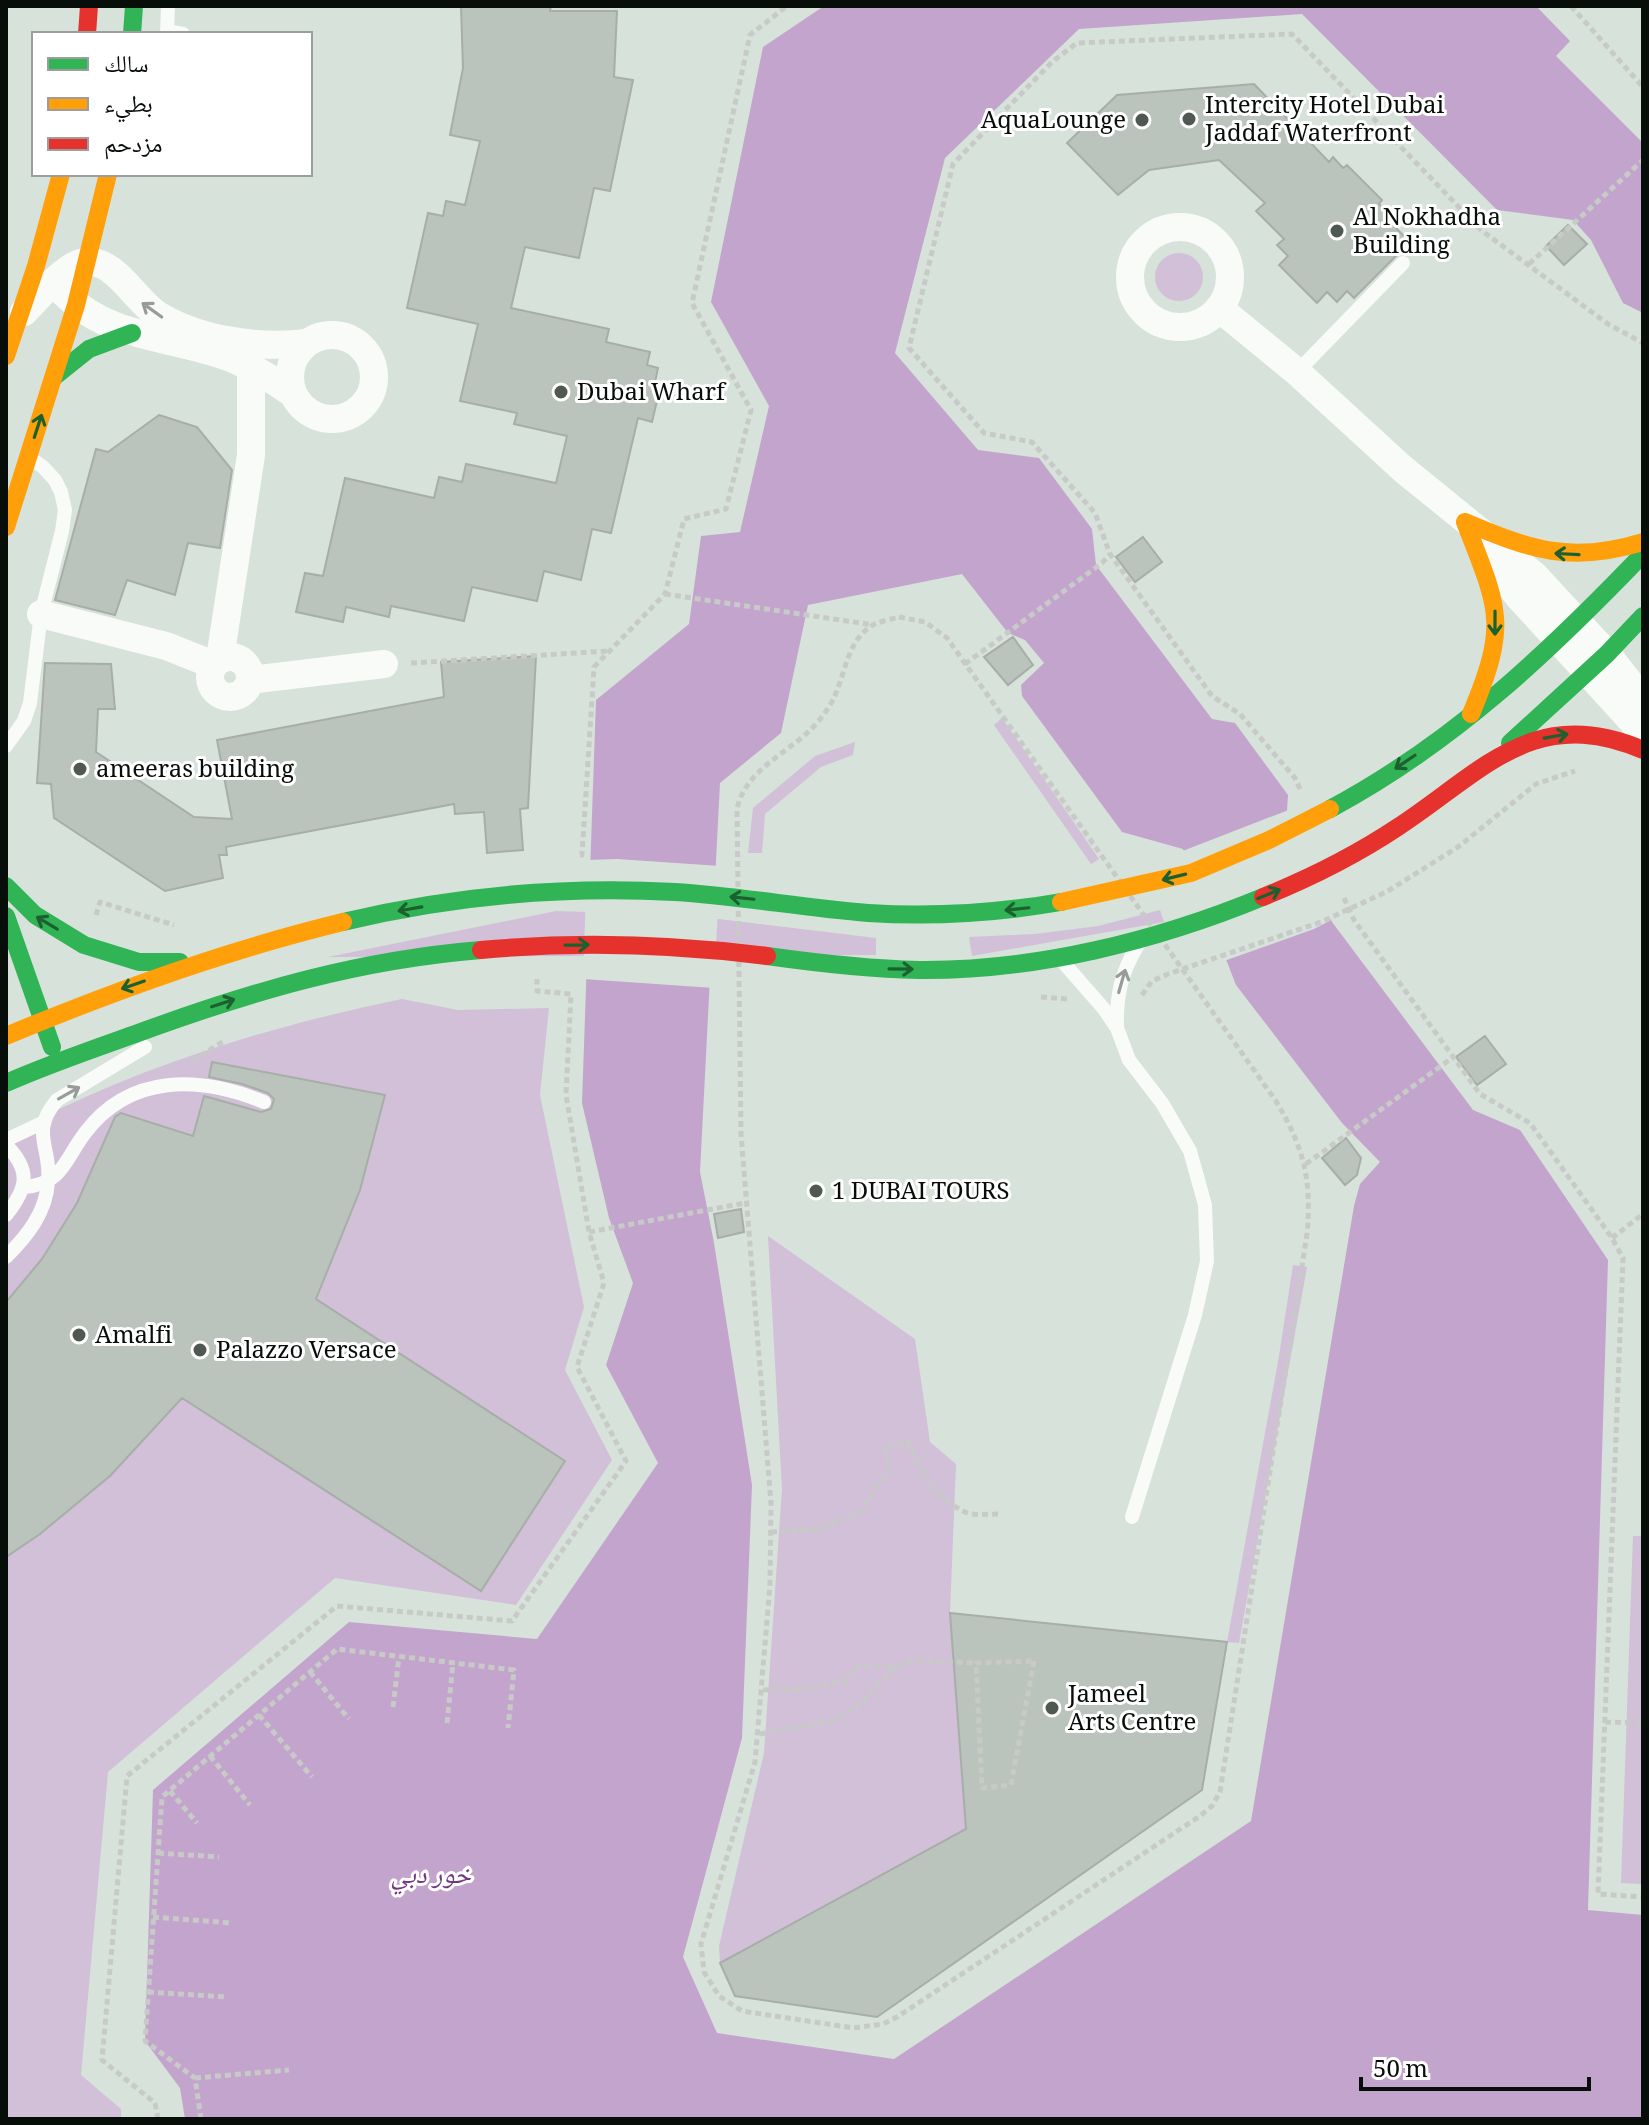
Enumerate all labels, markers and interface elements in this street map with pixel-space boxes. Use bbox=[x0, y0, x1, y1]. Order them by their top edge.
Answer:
legend bbox=[32, 32, 312, 176]
text: سالك bbox=[104, 46, 149, 87]
text: بطيء bbox=[104, 86, 153, 127]
place label: Intercity Hotel Dubai Jaddaf Waterfront bbox=[1204, 87, 1445, 156]
place label: AquaLounge bbox=[981, 102, 1126, 143]
marker: Intercity Hotel Dubai Jaddaf Waterfront bbox=[1180, 110, 1198, 128]
marker: AquaLounge bbox=[1133, 111, 1151, 129]
text: مزدحم bbox=[104, 126, 163, 167]
place label: Al Nokhadha Building bbox=[1353, 199, 1501, 268]
marker: Al Nokhadha Building bbox=[1328, 222, 1346, 240]
one-way arrow bbox=[142, 301, 163, 318]
place label: Dubai Wharf bbox=[577, 374, 727, 415]
marker: Dubai Wharf bbox=[552, 383, 570, 401]
one-way arrow bbox=[32, 414, 47, 439]
one-way arrow bbox=[1554, 546, 1581, 561]
one-way arrow bbox=[1487, 609, 1503, 636]
one-way arrow bbox=[1543, 728, 1569, 743]
place label: ameeras building bbox=[96, 751, 294, 792]
one-way arrow bbox=[1395, 754, 1417, 770]
marker: ameeras building bbox=[71, 760, 89, 778]
one-way arrow bbox=[1161, 871, 1187, 886]
one-way arrow bbox=[1256, 886, 1281, 900]
one-way arrow bbox=[729, 891, 756, 906]
one-way arrow bbox=[398, 902, 423, 917]
one-way arrow bbox=[1004, 902, 1031, 917]
one-way arrow bbox=[36, 915, 59, 931]
one-way arrow bbox=[563, 937, 590, 952]
one-way arrow bbox=[887, 962, 914, 977]
one-way arrow bbox=[1115, 968, 1130, 994]
one-way arrow bbox=[121, 979, 146, 994]
one-way arrow bbox=[211, 994, 236, 1009]
one-way arrow bbox=[57, 1085, 80, 1101]
place label: 1 DUBAI TOURS bbox=[832, 1173, 1010, 1214]
marker: 1 DUBAI TOURS bbox=[807, 1182, 825, 1200]
place label: Amalfi bbox=[95, 1317, 172, 1358]
marker: Amalfi bbox=[70, 1326, 88, 1344]
place label: Palazzo Versace bbox=[216, 1332, 397, 1373]
marker: Palazzo Versace bbox=[191, 1341, 209, 1359]
place label: Jameel Arts Centre bbox=[1067, 1676, 1196, 1745]
marker: Jameel Arts Centre bbox=[1043, 1699, 1061, 1717]
water label: خور دبي bbox=[391, 1855, 472, 1899]
scale bar bbox=[1361, 2041, 1589, 2091]
text: 50 m bbox=[1373, 2051, 1428, 2092]

